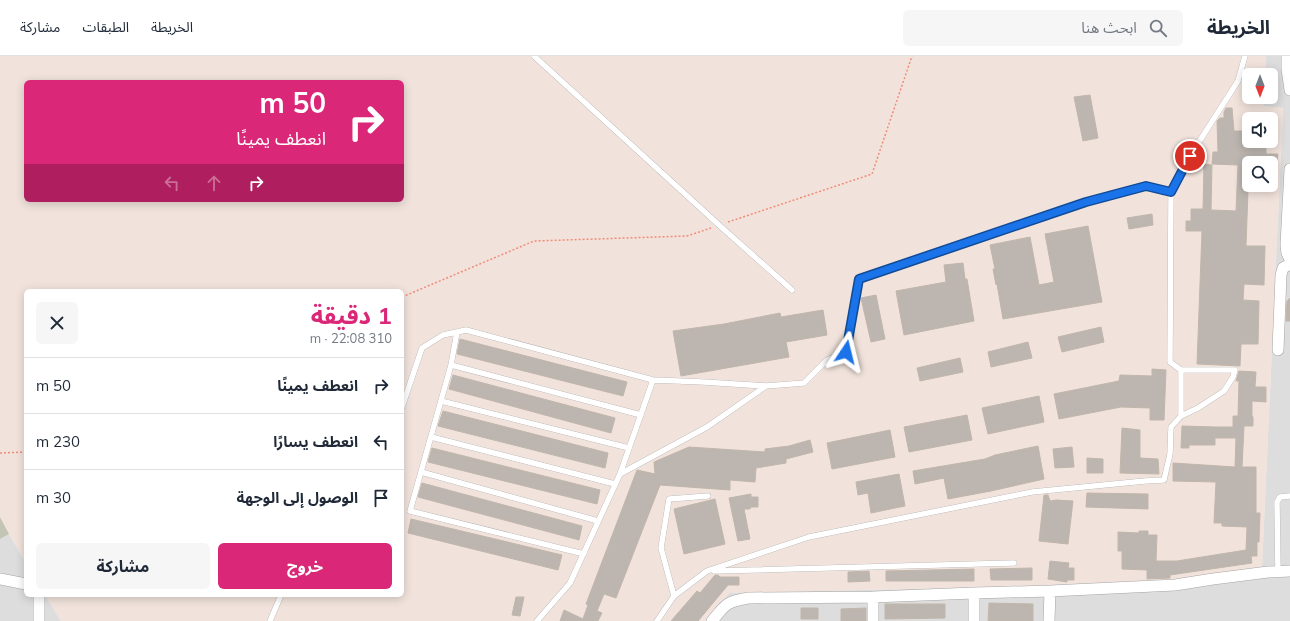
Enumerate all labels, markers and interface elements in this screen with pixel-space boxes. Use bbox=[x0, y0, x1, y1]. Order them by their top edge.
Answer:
search box bbox=[903, 10, 1183, 46]
text: الخريطة bbox=[1207, 15, 1270, 39]
icon: search bbox=[1147, 17, 1169, 39]
text: مشاركة bbox=[20, 18, 60, 36]
text: الطبقات bbox=[82, 18, 129, 36]
text: الخريطة bbox=[151, 18, 193, 36]
text: ابحث هنا bbox=[1081, 18, 1137, 37]
north arrow bbox=[1242, 68, 1278, 104]
map controls bbox=[1242, 68, 1278, 192]
text: 50 m bbox=[260, 85, 326, 120]
icon: right bbox=[340, 96, 392, 148]
button: sound bbox=[1242, 112, 1278, 148]
text: انعطف يمينًا bbox=[236, 127, 326, 150]
pin bbox=[1173, 139, 1207, 173]
icon: arrive bbox=[1179, 145, 1201, 167]
button: search bbox=[1242, 156, 1278, 192]
icon: left bbox=[161, 172, 183, 194]
icon: ahead bbox=[203, 172, 225, 194]
icon: right bbox=[245, 172, 267, 194]
text: 1 دقيقة bbox=[311, 300, 392, 330]
button: close bbox=[36, 302, 78, 344]
text: 310 m · 22:08 bbox=[310, 330, 392, 346]
position arrow bbox=[825, 331, 867, 373]
icon: right bbox=[370, 375, 392, 397]
text: 50 m bbox=[36, 376, 71, 395]
text: انعطف يمينًا bbox=[277, 376, 358, 395]
icon: left bbox=[370, 431, 392, 453]
text: 230 m bbox=[36, 432, 80, 451]
text: انعطف يسارًا bbox=[273, 432, 358, 451]
icon: arrive bbox=[370, 487, 392, 509]
text: 30 m bbox=[36, 488, 71, 507]
text: الوصول إلى الوجهة bbox=[237, 488, 358, 507]
button: مشاركة bbox=[36, 543, 210, 589]
button: خروج bbox=[218, 543, 392, 589]

